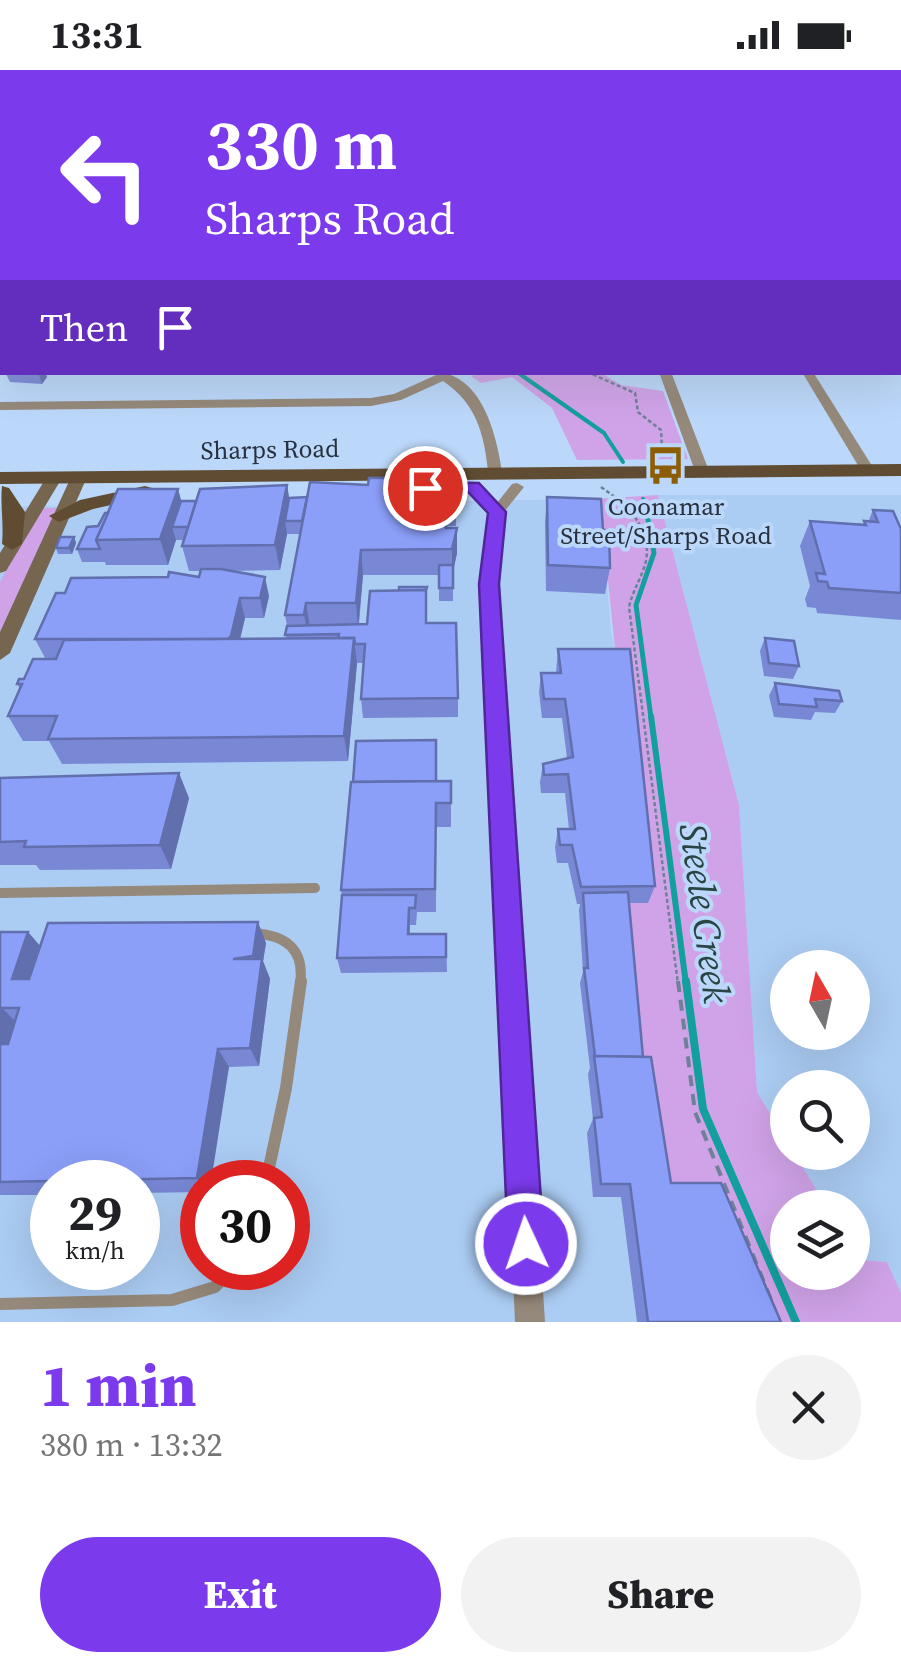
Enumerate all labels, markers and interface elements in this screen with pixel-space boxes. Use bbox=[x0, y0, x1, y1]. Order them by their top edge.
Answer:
text: 13:31 bbox=[50, 9, 144, 61]
text: 330 m bbox=[205, 96, 397, 192]
icon: left bbox=[40, 110, 170, 240]
text: Sharps Road bbox=[205, 187, 455, 249]
icon: arrive bbox=[148, 300, 203, 355]
text: Then bbox=[40, 302, 128, 354]
street label: Sharps Road bbox=[200, 431, 340, 467]
bus stop icon: Coonamar Street/Sharps Road bbox=[645, 444, 687, 486]
pin bbox=[383, 446, 468, 531]
icon: arrive bbox=[398, 461, 453, 516]
place label: Coonamar Street/Sharps Road bbox=[560, 489, 772, 552]
water label: Steele Creek bbox=[667, 820, 743, 1006]
north arrow bbox=[770, 950, 870, 1050]
map controls bbox=[770, 950, 870, 1290]
button: search bbox=[770, 1070, 870, 1170]
speed limit sign: 30 bbox=[180, 1160, 310, 1290]
text: 29 bbox=[68, 1178, 122, 1247]
button: layers bbox=[770, 1190, 870, 1290]
position arrow bbox=[474, 1192, 578, 1296]
text: km/h bbox=[65, 1233, 125, 1267]
text: 1 min bbox=[40, 1344, 196, 1426]
button: close bbox=[756, 1355, 861, 1460]
text: 380 m · 13:32 bbox=[40, 1423, 222, 1467]
button: Exit bbox=[40, 1537, 441, 1652]
button: Share bbox=[461, 1537, 861, 1652]

